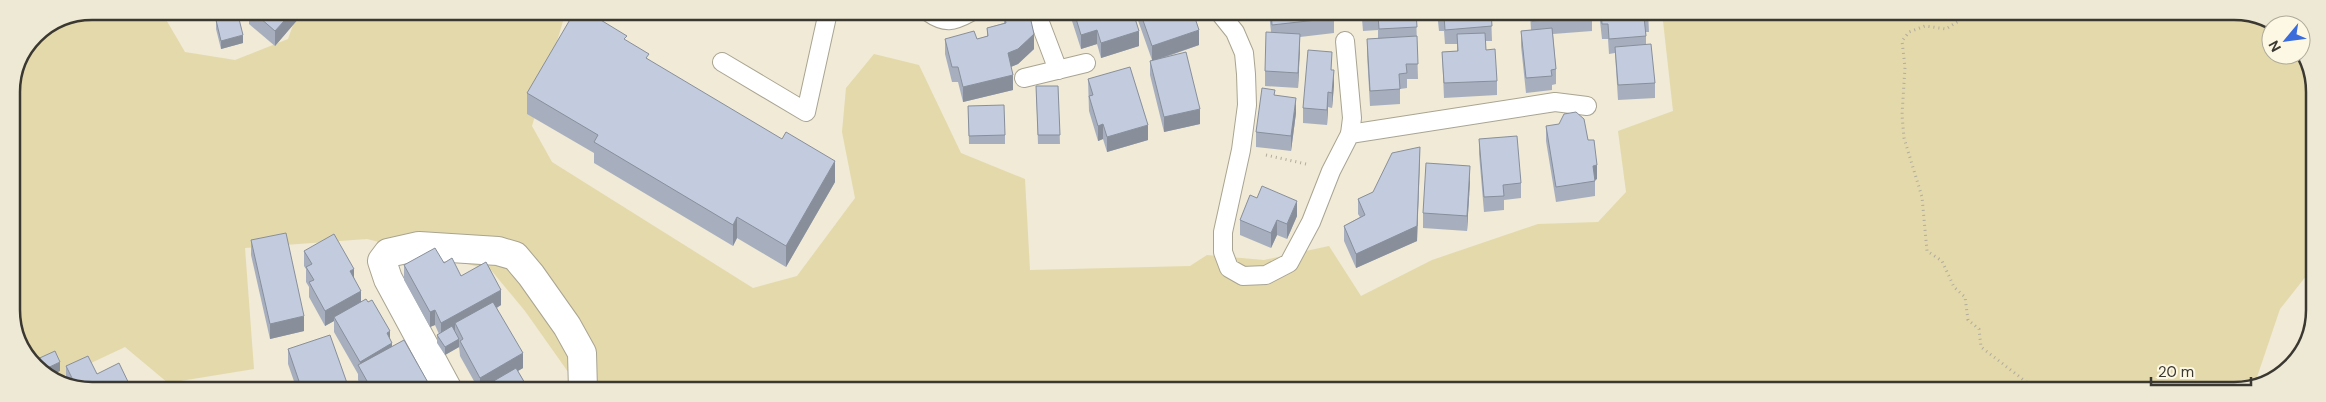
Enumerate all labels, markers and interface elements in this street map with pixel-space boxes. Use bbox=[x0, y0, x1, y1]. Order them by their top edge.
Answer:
north arrow bbox=[2261, 15, 2311, 65]
text: N bbox=[2264, 37, 2285, 55]
scale bar bbox=[2151, 354, 2251, 386]
text: 20 m bbox=[2158, 362, 2194, 382]

